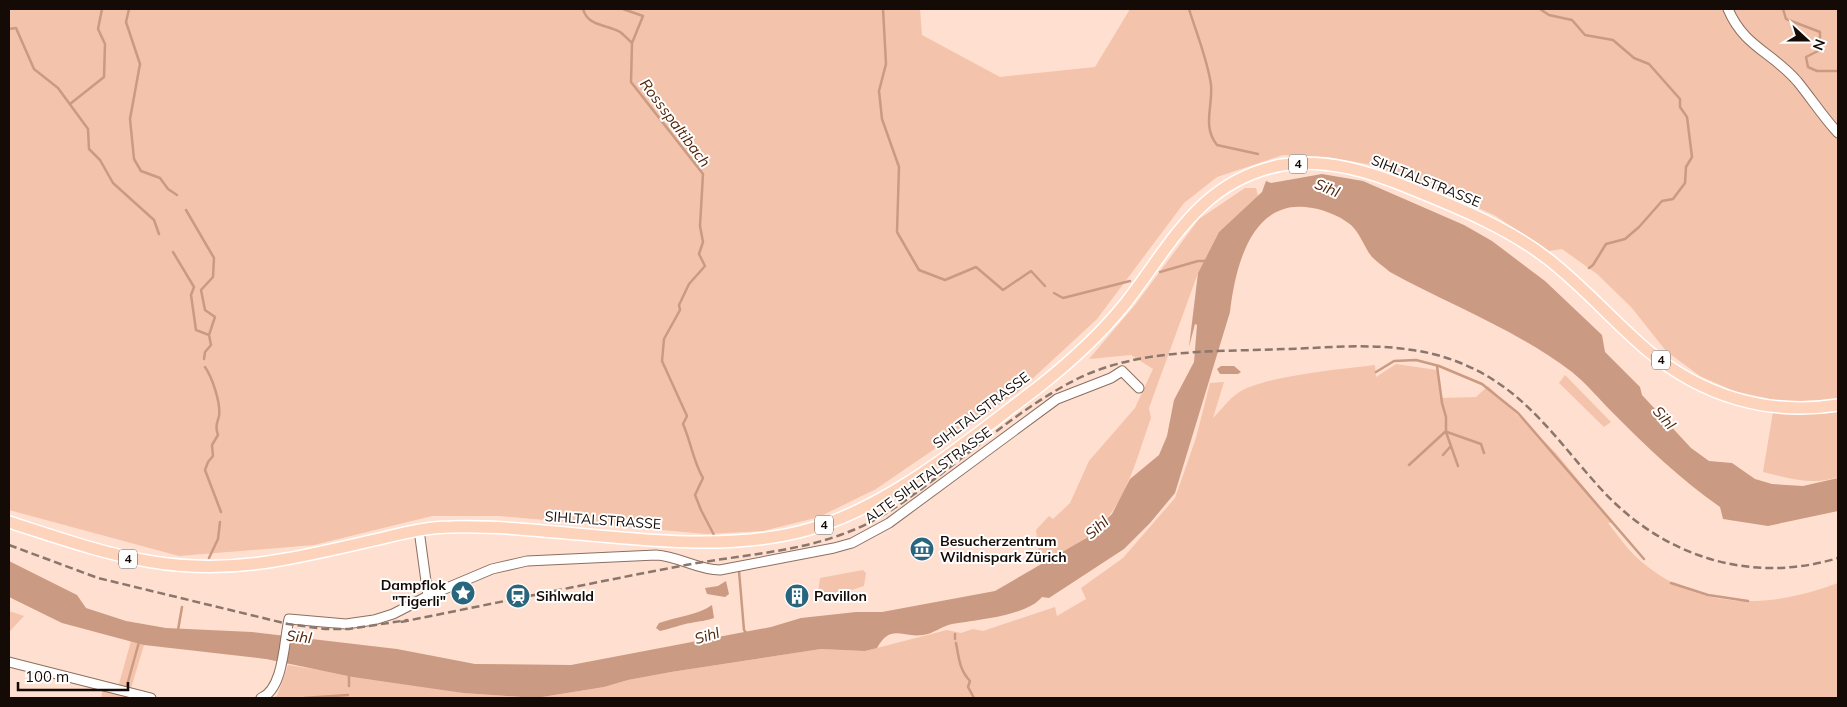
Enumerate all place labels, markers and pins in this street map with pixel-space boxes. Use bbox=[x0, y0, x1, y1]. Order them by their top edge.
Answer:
place label: Besucherzentrum Wildnispark Zürich bbox=[940, 532, 1067, 566]
museum icon: Besucherzentrum Wildnispark Zürich bbox=[909, 536, 935, 562]
place label: Dampflok "Tigerli" bbox=[381, 576, 446, 610]
place icon: Dampflok "Tigerli" bbox=[450, 580, 476, 606]
station icon: Sihlwald bbox=[505, 583, 531, 609]
building icon: Pavillon bbox=[784, 583, 810, 609]
place label: Sihlwald bbox=[536, 587, 594, 605]
place label: Pavillon bbox=[814, 587, 867, 605]

